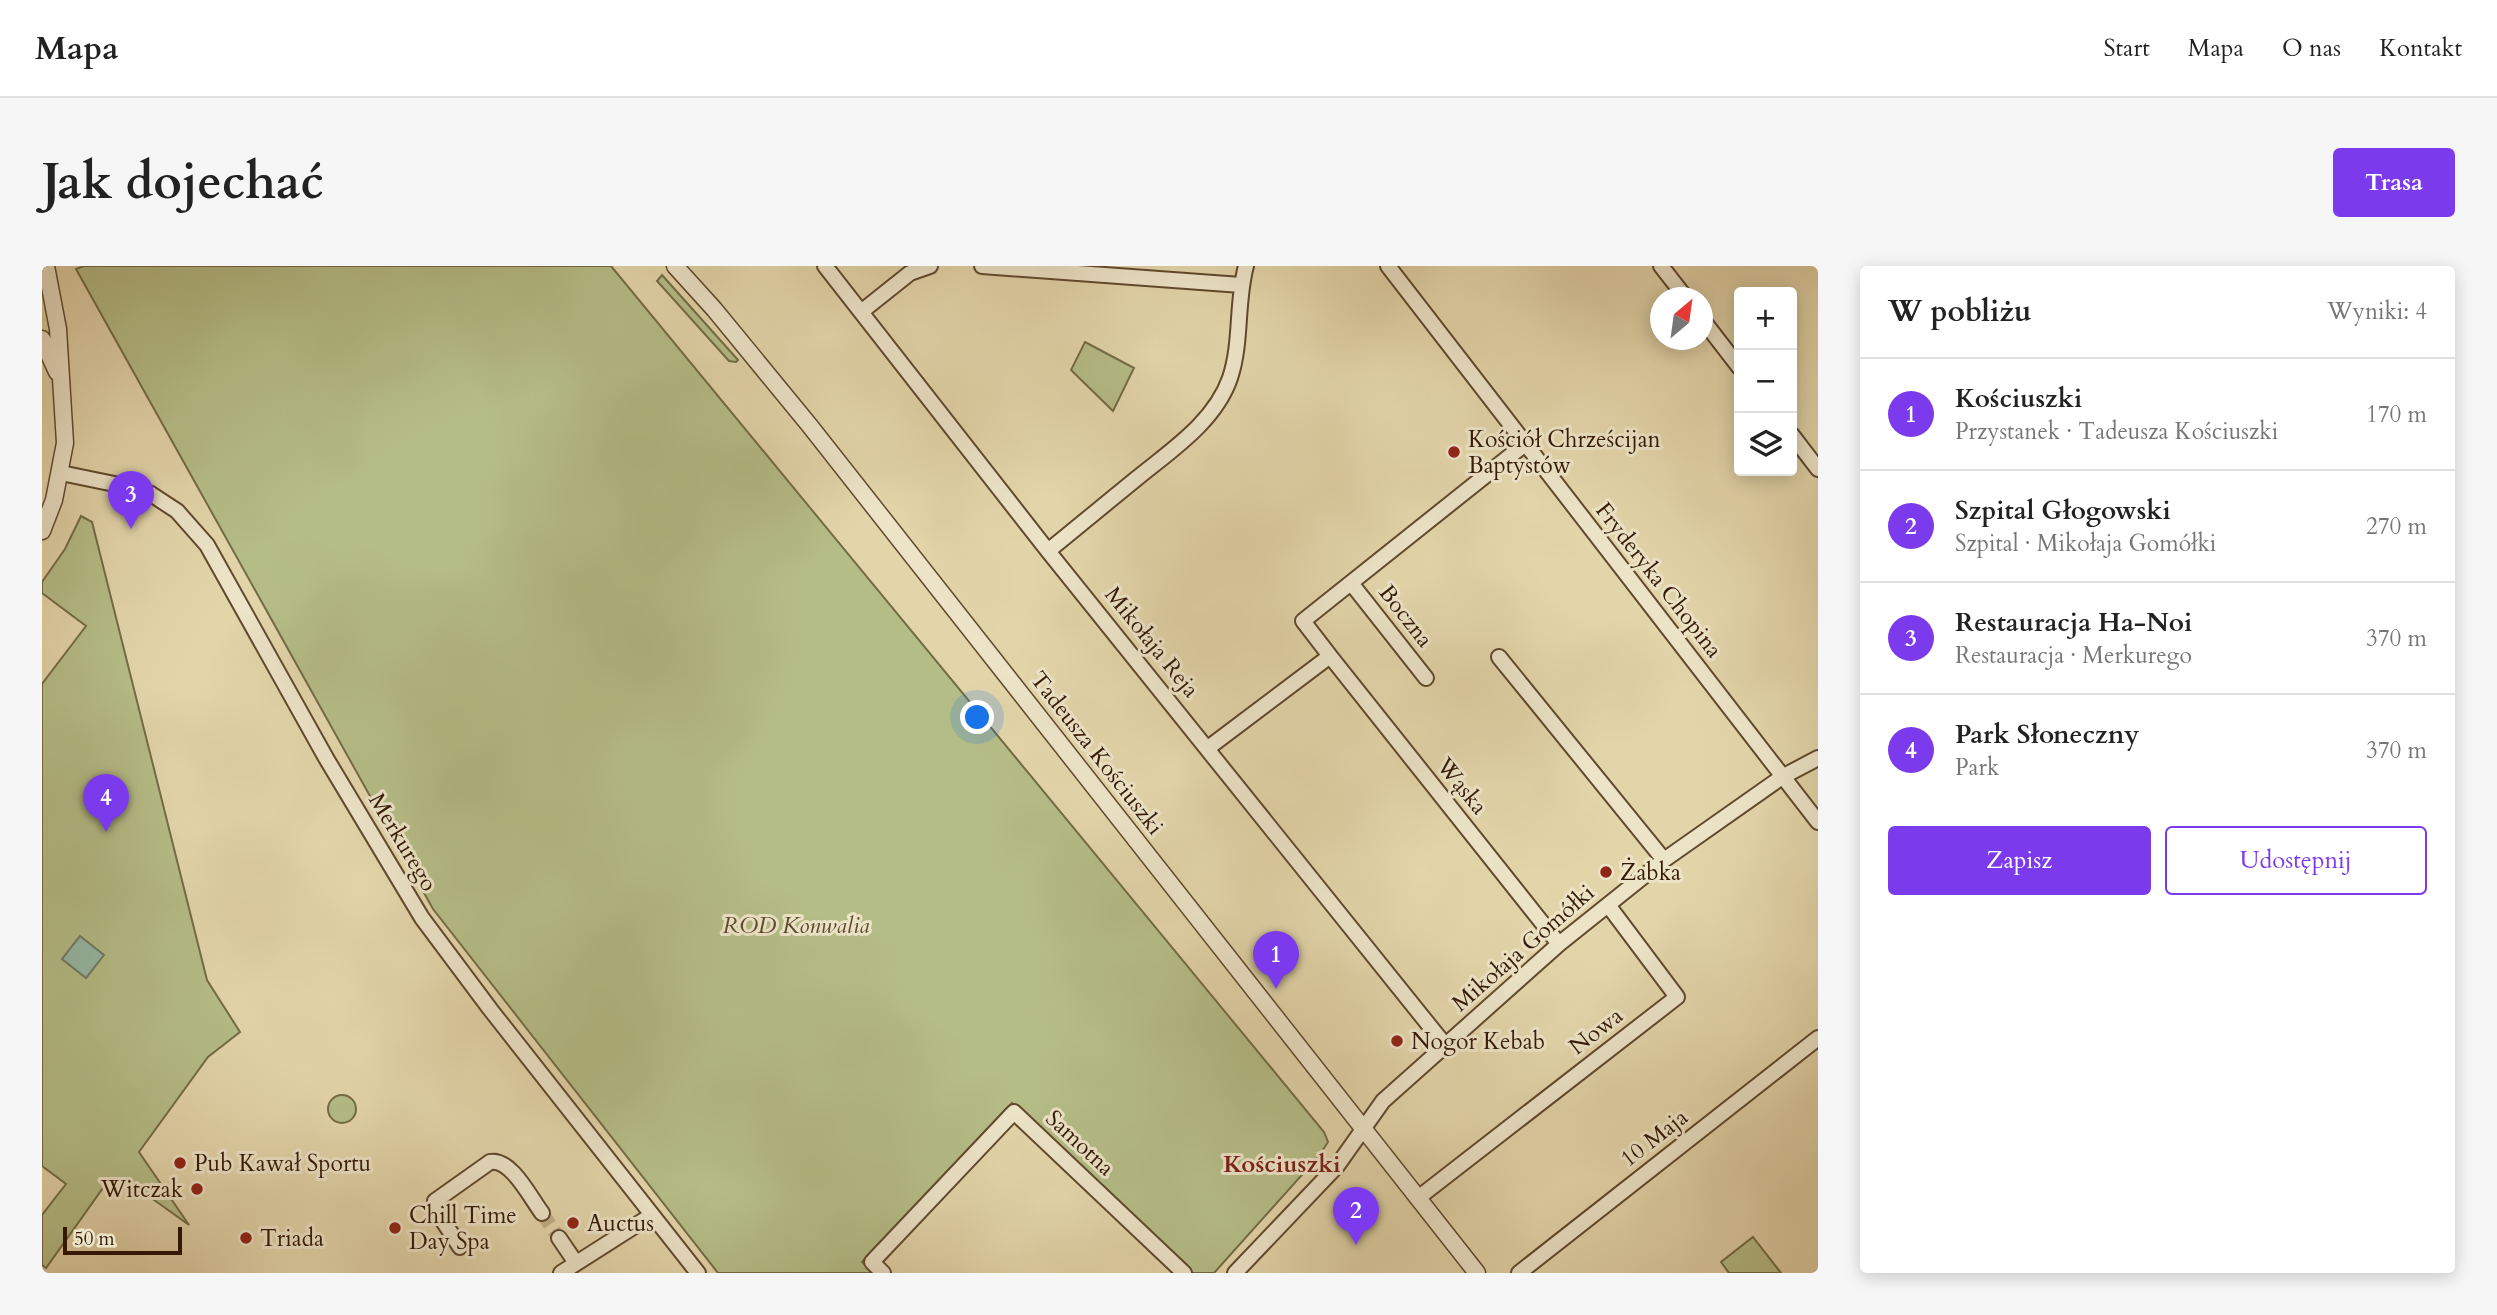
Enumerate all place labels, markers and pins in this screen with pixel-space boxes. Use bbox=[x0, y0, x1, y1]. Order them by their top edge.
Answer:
place label: Kościół Chrześcijan Baptystów bbox=[1468, 424, 1661, 481]
marker: Kościół Chrześcijan Baptystów bbox=[1446, 444, 1462, 460]
pin: 3 bbox=[108, 471, 154, 529]
pin: 4 bbox=[83, 774, 129, 832]
place label: Żabka bbox=[1620, 857, 1681, 888]
marker: Żabka bbox=[1598, 864, 1614, 880]
pin: 1 bbox=[1253, 931, 1299, 989]
place label: Nogor Kebab bbox=[1411, 1026, 1545, 1057]
marker: Nogor Kebab bbox=[1389, 1033, 1405, 1049]
place label: Pub Kawał Sportu bbox=[194, 1148, 371, 1179]
marker: Pub Kawał Sportu bbox=[172, 1155, 188, 1171]
place label: Witczak bbox=[100, 1174, 184, 1205]
marker: Witczak bbox=[189, 1181, 205, 1197]
pin: 2 bbox=[1333, 1187, 1379, 1245]
place label: Chill Time Day Spa bbox=[409, 1200, 517, 1257]
place label: Auctus bbox=[587, 1208, 654, 1239]
marker: Auctus bbox=[565, 1215, 581, 1231]
marker: Chill Time Day Spa bbox=[387, 1220, 403, 1236]
place label: Triada bbox=[260, 1223, 324, 1254]
marker: Triada bbox=[238, 1230, 254, 1246]

